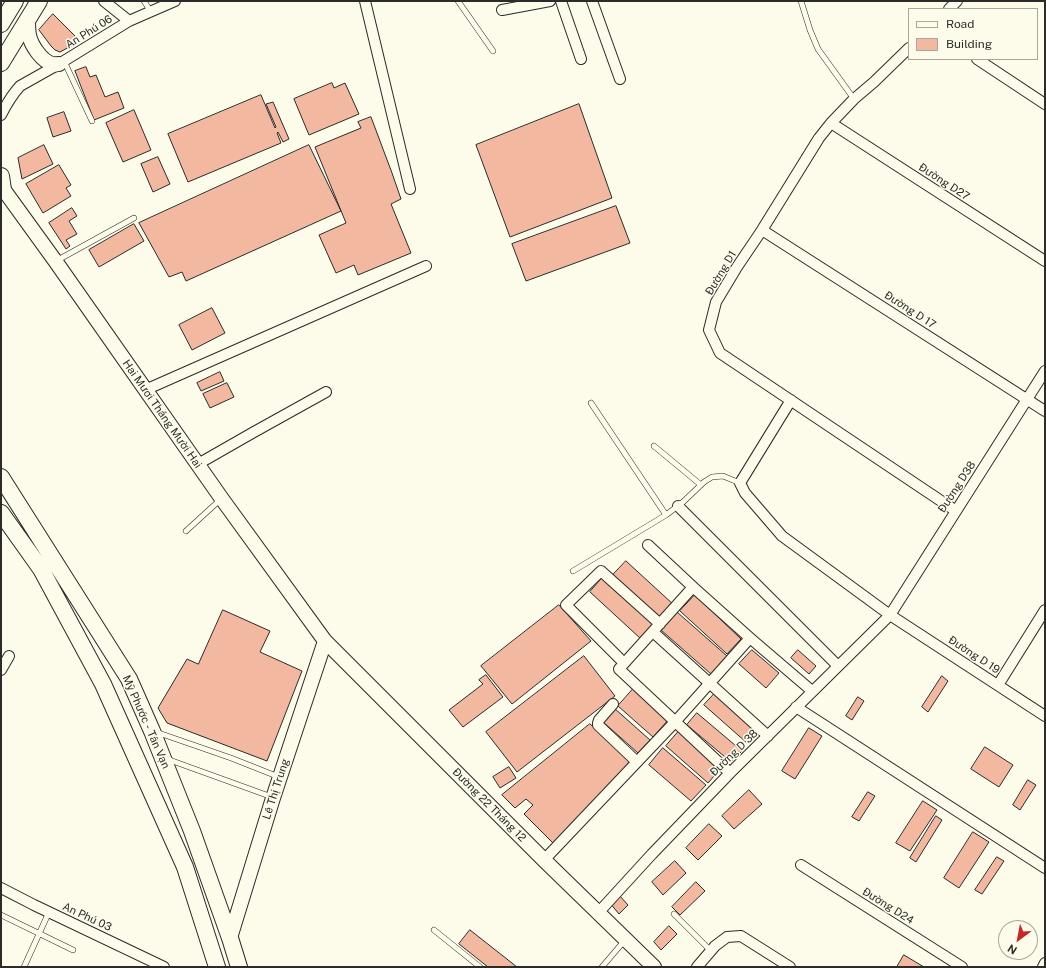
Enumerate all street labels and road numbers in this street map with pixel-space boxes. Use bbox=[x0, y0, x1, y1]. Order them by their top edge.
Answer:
street label: An Phú 06 bbox=[63, 12, 115, 52]
street label: Đường D27 bbox=[916, 161, 972, 203]
street label: Đường D1 bbox=[703, 248, 739, 298]
street label: Đường D 17 bbox=[882, 289, 938, 331]
street label: Hai Mươi Tháng Mười Hai bbox=[120, 357, 204, 471]
street label: Đường D38 bbox=[935, 459, 979, 515]
street label: Đường D 19 bbox=[946, 633, 1002, 677]
street label: Mỹ Phước - Tân Vạn bbox=[119, 673, 173, 771]
street label: Đường D 38 bbox=[707, 727, 761, 779]
street label: Lê Thị Trung bbox=[260, 757, 292, 821]
street label: Đường 22 Tháng 12 bbox=[449, 765, 529, 845]
street label: Đường D24 bbox=[860, 885, 916, 927]
street label: An Phú 03 bbox=[60, 900, 114, 934]

